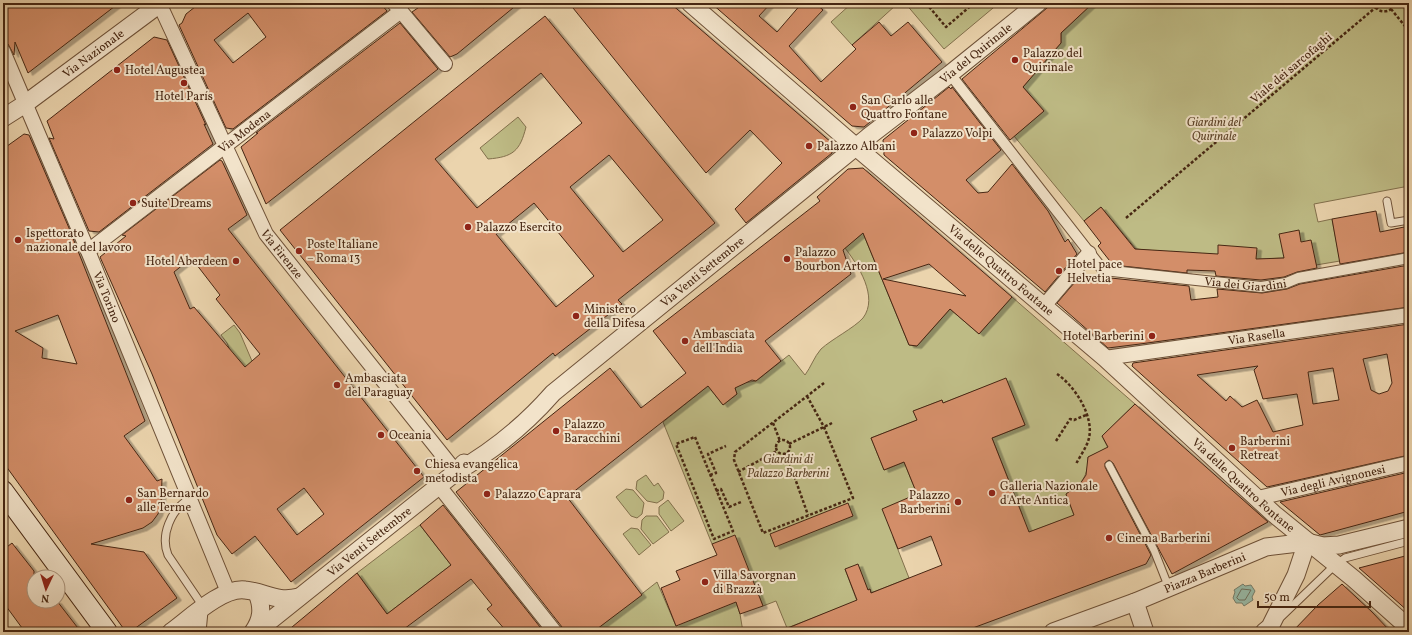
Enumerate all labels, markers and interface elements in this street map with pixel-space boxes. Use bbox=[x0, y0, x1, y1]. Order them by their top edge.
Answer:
street label: Via del Quirinale bbox=[937, 20, 1016, 88]
street label: Via Nazionale bbox=[60, 26, 128, 82]
street label: Viale dei sarcofaghi bbox=[1247, 30, 1336, 108]
place label: Palazzo del Quirinale bbox=[1023, 46, 1083, 76]
marker: Palazzo del Quirinale bbox=[1010, 55, 1020, 65]
place label: Hotel Augustea bbox=[125, 63, 205, 79]
marker: Hotel Augustea bbox=[112, 65, 122, 75]
marker: Hotel París bbox=[179, 78, 189, 88]
place label: Hotel París bbox=[155, 89, 213, 105]
place label: San Carlo alle Quattro Fontane bbox=[861, 93, 947, 123]
marker: San Carlo alle Quattro Fontane bbox=[848, 102, 858, 112]
street label: Via Modena bbox=[215, 107, 275, 157]
park label: Giardini del Quirinale bbox=[1187, 115, 1241, 145]
place label: Palazzo Volpi bbox=[922, 126, 993, 142]
marker: Palazzo Volpi bbox=[909, 128, 919, 138]
place label: Palazzo Albani bbox=[817, 139, 896, 155]
marker: Palazzo Albani bbox=[804, 141, 814, 151]
place label: Suite Dreams bbox=[141, 196, 211, 212]
marker: Suite Dreams bbox=[128, 198, 138, 208]
place label: Palazzo Esercito bbox=[476, 220, 562, 236]
street label: Via delle Quattro Fontane bbox=[944, 221, 1057, 320]
marker: Palazzo Esercito bbox=[463, 222, 473, 232]
place label: Ispettorato nazionale del lavoro bbox=[26, 226, 132, 256]
street label: Via Firenze bbox=[256, 227, 306, 283]
street label: Via Venti Settembre bbox=[658, 233, 748, 311]
marker: Ispettorato nazionale del lavoro bbox=[13, 235, 23, 245]
place label: Poste Italiane – Roma 13 bbox=[307, 237, 378, 267]
place label: Palazzo Bourbon Artom bbox=[795, 245, 878, 275]
marker: Poste Italiane – Roma 13 bbox=[294, 246, 304, 256]
place label: Hotel Aberdeen bbox=[146, 254, 228, 270]
marker: Palazzo Bourbon Artom bbox=[782, 254, 792, 264]
marker: Hotel Aberdeen bbox=[231, 256, 241, 266]
place label: Hotel pace Helvetia bbox=[1067, 257, 1122, 287]
marker: Hotel pace Helvetia bbox=[1054, 266, 1064, 276]
street label: Via Torino bbox=[88, 269, 124, 325]
street label: Via dei Giardini bbox=[1203, 274, 1288, 296]
place label: Ministero della Difesa bbox=[584, 302, 645, 332]
marker: Ministero della Difesa bbox=[571, 311, 581, 321]
street label: Via Rasella bbox=[1227, 326, 1286, 350]
place label: Ambasciata dell'India bbox=[693, 327, 755, 357]
place label: Hotel Barberini bbox=[1063, 329, 1144, 345]
marker: Hotel Barberini bbox=[1147, 331, 1157, 341]
marker: Ambasciata dell'India bbox=[680, 336, 690, 346]
place label: Ambasciata del Paraguay bbox=[345, 371, 413, 401]
marker: Ambasciata del Paraguay bbox=[332, 380, 342, 390]
place label: Palazzo Baracchini bbox=[564, 417, 621, 447]
marker: Palazzo Baracchini bbox=[551, 426, 561, 436]
place label: Oceania bbox=[389, 428, 432, 444]
marker: Oceania bbox=[376, 430, 386, 440]
place label: Barberini Retreat bbox=[1240, 434, 1291, 464]
street label: Via delle Quattro Fontane bbox=[1188, 435, 1298, 537]
marker: Barberini Retreat bbox=[1227, 443, 1237, 453]
park label: Giardini di Palazzo Barberini bbox=[747, 452, 830, 482]
place label: Chiesa evangelica metodista bbox=[425, 457, 518, 487]
street label: Via degli Avignonesi bbox=[1279, 462, 1388, 501]
marker: Chiesa evangelica metodista bbox=[412, 466, 422, 476]
place label: Galleria Nazionale d'Arte Antica bbox=[1000, 479, 1098, 509]
place label: San Bernardo alle Terme bbox=[137, 486, 209, 516]
place label: Palazzo Caprara bbox=[495, 487, 581, 503]
place label: Palazzo Barberini bbox=[900, 488, 950, 518]
marker: Galleria Nazionale d'Arte Antica bbox=[987, 488, 997, 498]
marker: Palazzo Caprara bbox=[482, 489, 492, 499]
marker: San Bernardo alle Terme bbox=[124, 495, 134, 505]
marker: Palazzo Barberini bbox=[953, 497, 963, 507]
street label: Via Venti Settembre bbox=[324, 503, 416, 581]
place label: Cinema Barberini bbox=[1117, 531, 1211, 547]
marker: Cinema Barberini bbox=[1104, 533, 1114, 543]
street label: Piazza Barberini bbox=[1162, 549, 1249, 598]
place label: Villa Savorgnan di Brazzà bbox=[713, 568, 796, 598]
north arrow bbox=[26, 569, 66, 609]
marker: Villa Savorgnan di Brazzà bbox=[700, 577, 710, 587]
scale bar bbox=[1258, 583, 1370, 609]
text: N bbox=[41, 590, 50, 605]
text: 50 m bbox=[1264, 590, 1290, 606]

